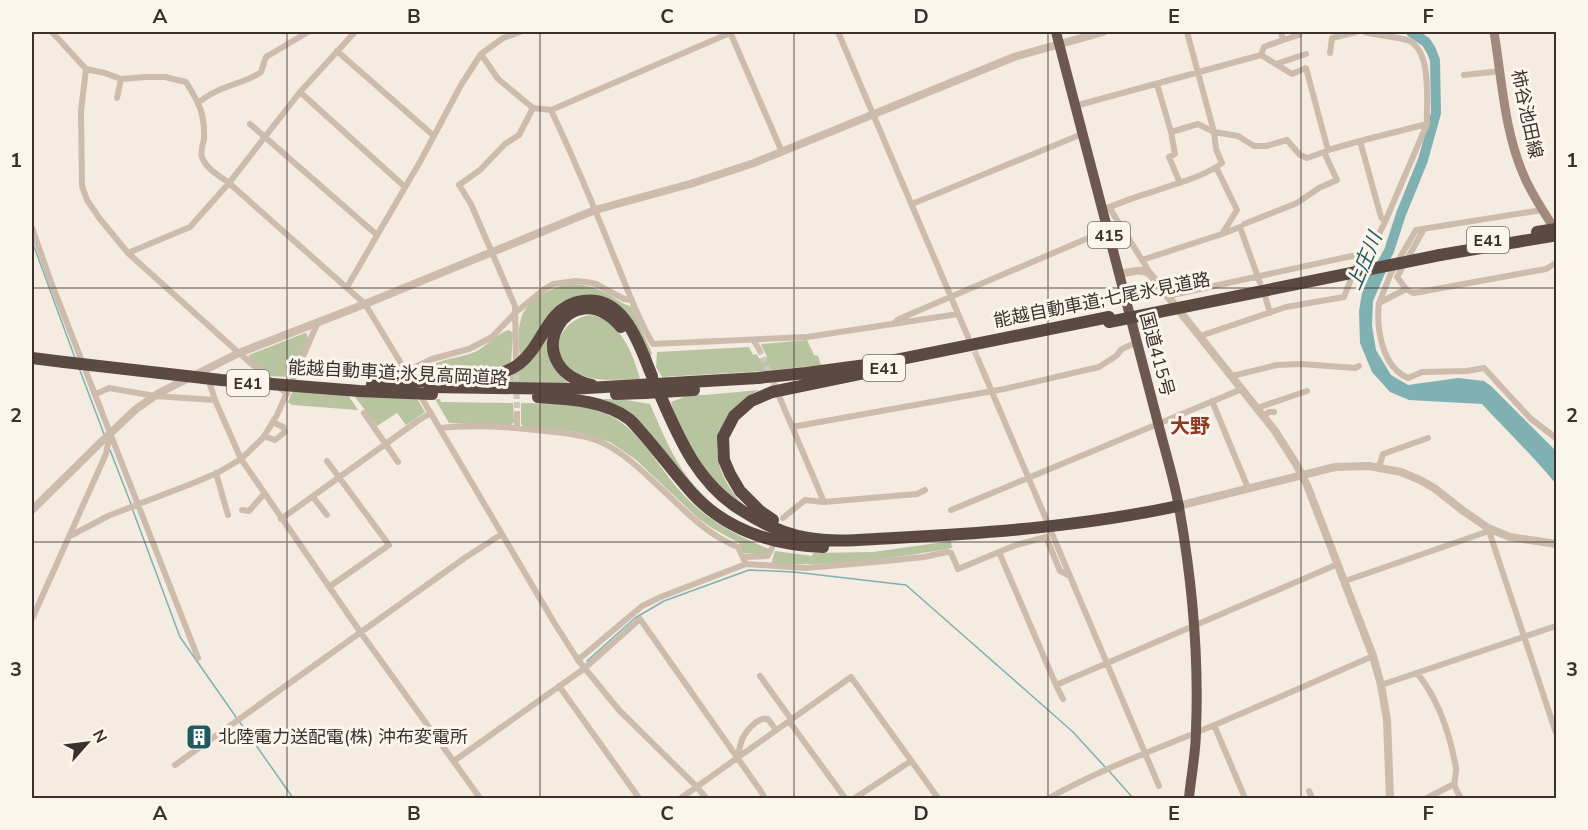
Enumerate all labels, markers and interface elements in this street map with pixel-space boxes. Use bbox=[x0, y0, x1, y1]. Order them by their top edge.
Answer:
text: A bbox=[153, 3, 168, 30]
text: B bbox=[407, 3, 421, 30]
text: C bbox=[660, 3, 674, 30]
text: D bbox=[913, 3, 929, 30]
text: E bbox=[1168, 3, 1180, 30]
text: F bbox=[1422, 3, 1434, 30]
street label: 柿谷池田線 bbox=[1506, 67, 1548, 161]
text: 1 bbox=[10, 147, 22, 174]
text: 1 bbox=[1566, 147, 1578, 174]
road number: 415 bbox=[1088, 222, 1130, 248]
water label: 上庄川 bbox=[1340, 226, 1389, 294]
road number: E41 bbox=[1467, 227, 1509, 253]
street label: 能越自動車道;七尾氷見道路 bbox=[992, 267, 1212, 333]
street label: 国道415号 bbox=[1134, 309, 1180, 399]
street label: 能越自動車道;氷見高岡道路 bbox=[287, 355, 509, 391]
road number: E41 bbox=[863, 355, 905, 381]
road number: E41 bbox=[227, 370, 269, 396]
text: 2 bbox=[10, 402, 22, 429]
text: 2 bbox=[1566, 402, 1578, 429]
district label: 大野 bbox=[1170, 413, 1210, 440]
text: 3 bbox=[10, 656, 22, 683]
text: 3 bbox=[1566, 656, 1578, 683]
north arrow bbox=[57, 713, 117, 773]
building icon: 北陸電力送配電(株) 沖布変電所 bbox=[184, 722, 214, 752]
place label: 北陸電力送配電(株) 沖布変電所 bbox=[218, 725, 468, 749]
text: N bbox=[87, 726, 112, 747]
text: A bbox=[153, 800, 168, 827]
text: B bbox=[407, 800, 421, 827]
text: C bbox=[660, 800, 674, 827]
text: D bbox=[913, 800, 929, 827]
text: E bbox=[1168, 800, 1180, 827]
text: F bbox=[1422, 800, 1434, 827]

